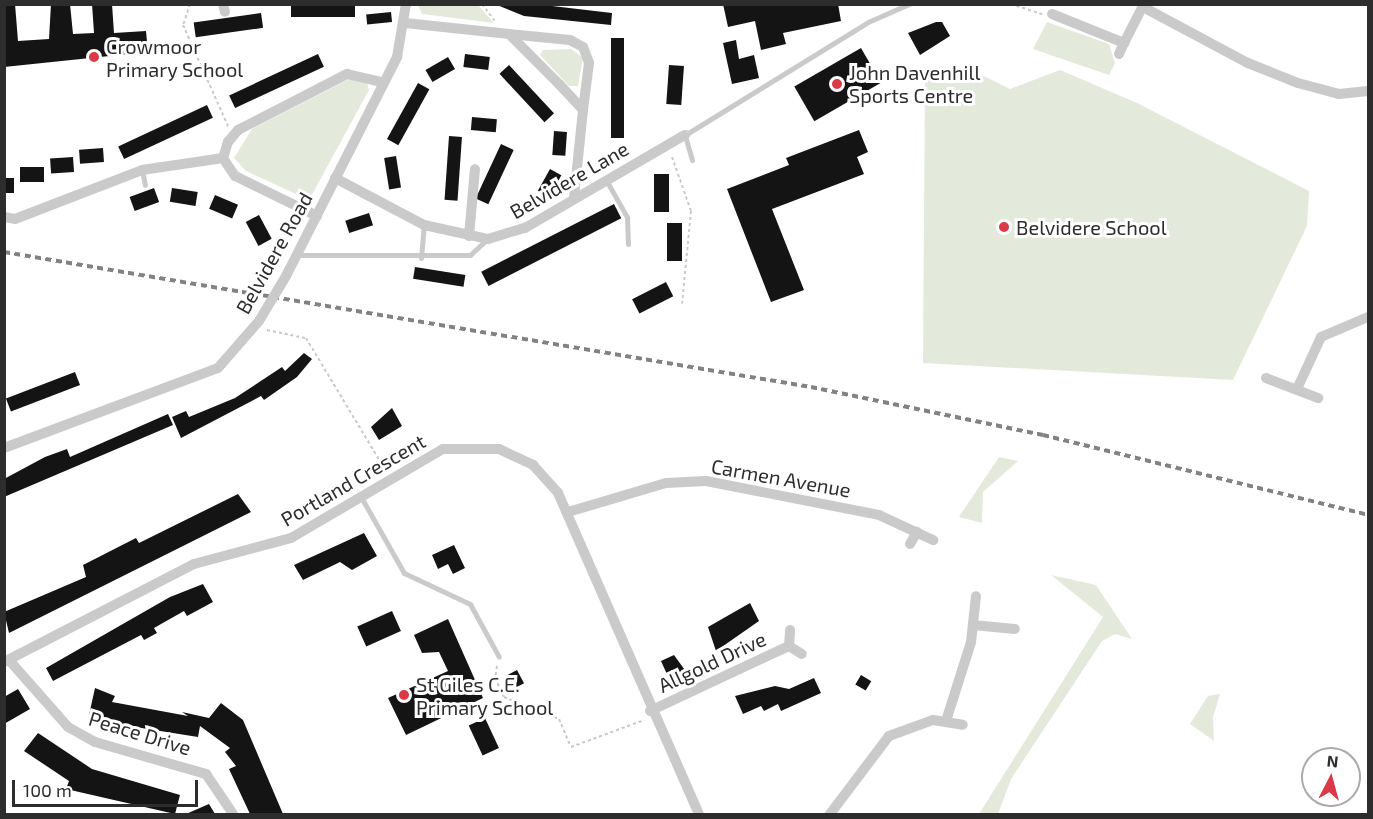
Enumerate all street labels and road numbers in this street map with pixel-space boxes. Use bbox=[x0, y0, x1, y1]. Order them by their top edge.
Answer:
street label: Belvidere Lane bbox=[505, 136, 633, 224]
street label: Belvidere Road bbox=[231, 188, 317, 318]
street label: Portland Crescent bbox=[277, 429, 429, 531]
street label: Carmen Avenue bbox=[709, 454, 853, 502]
street label: Allgold Drive bbox=[654, 627, 770, 697]
street label: Peace Drive bbox=[86, 706, 194, 760]

